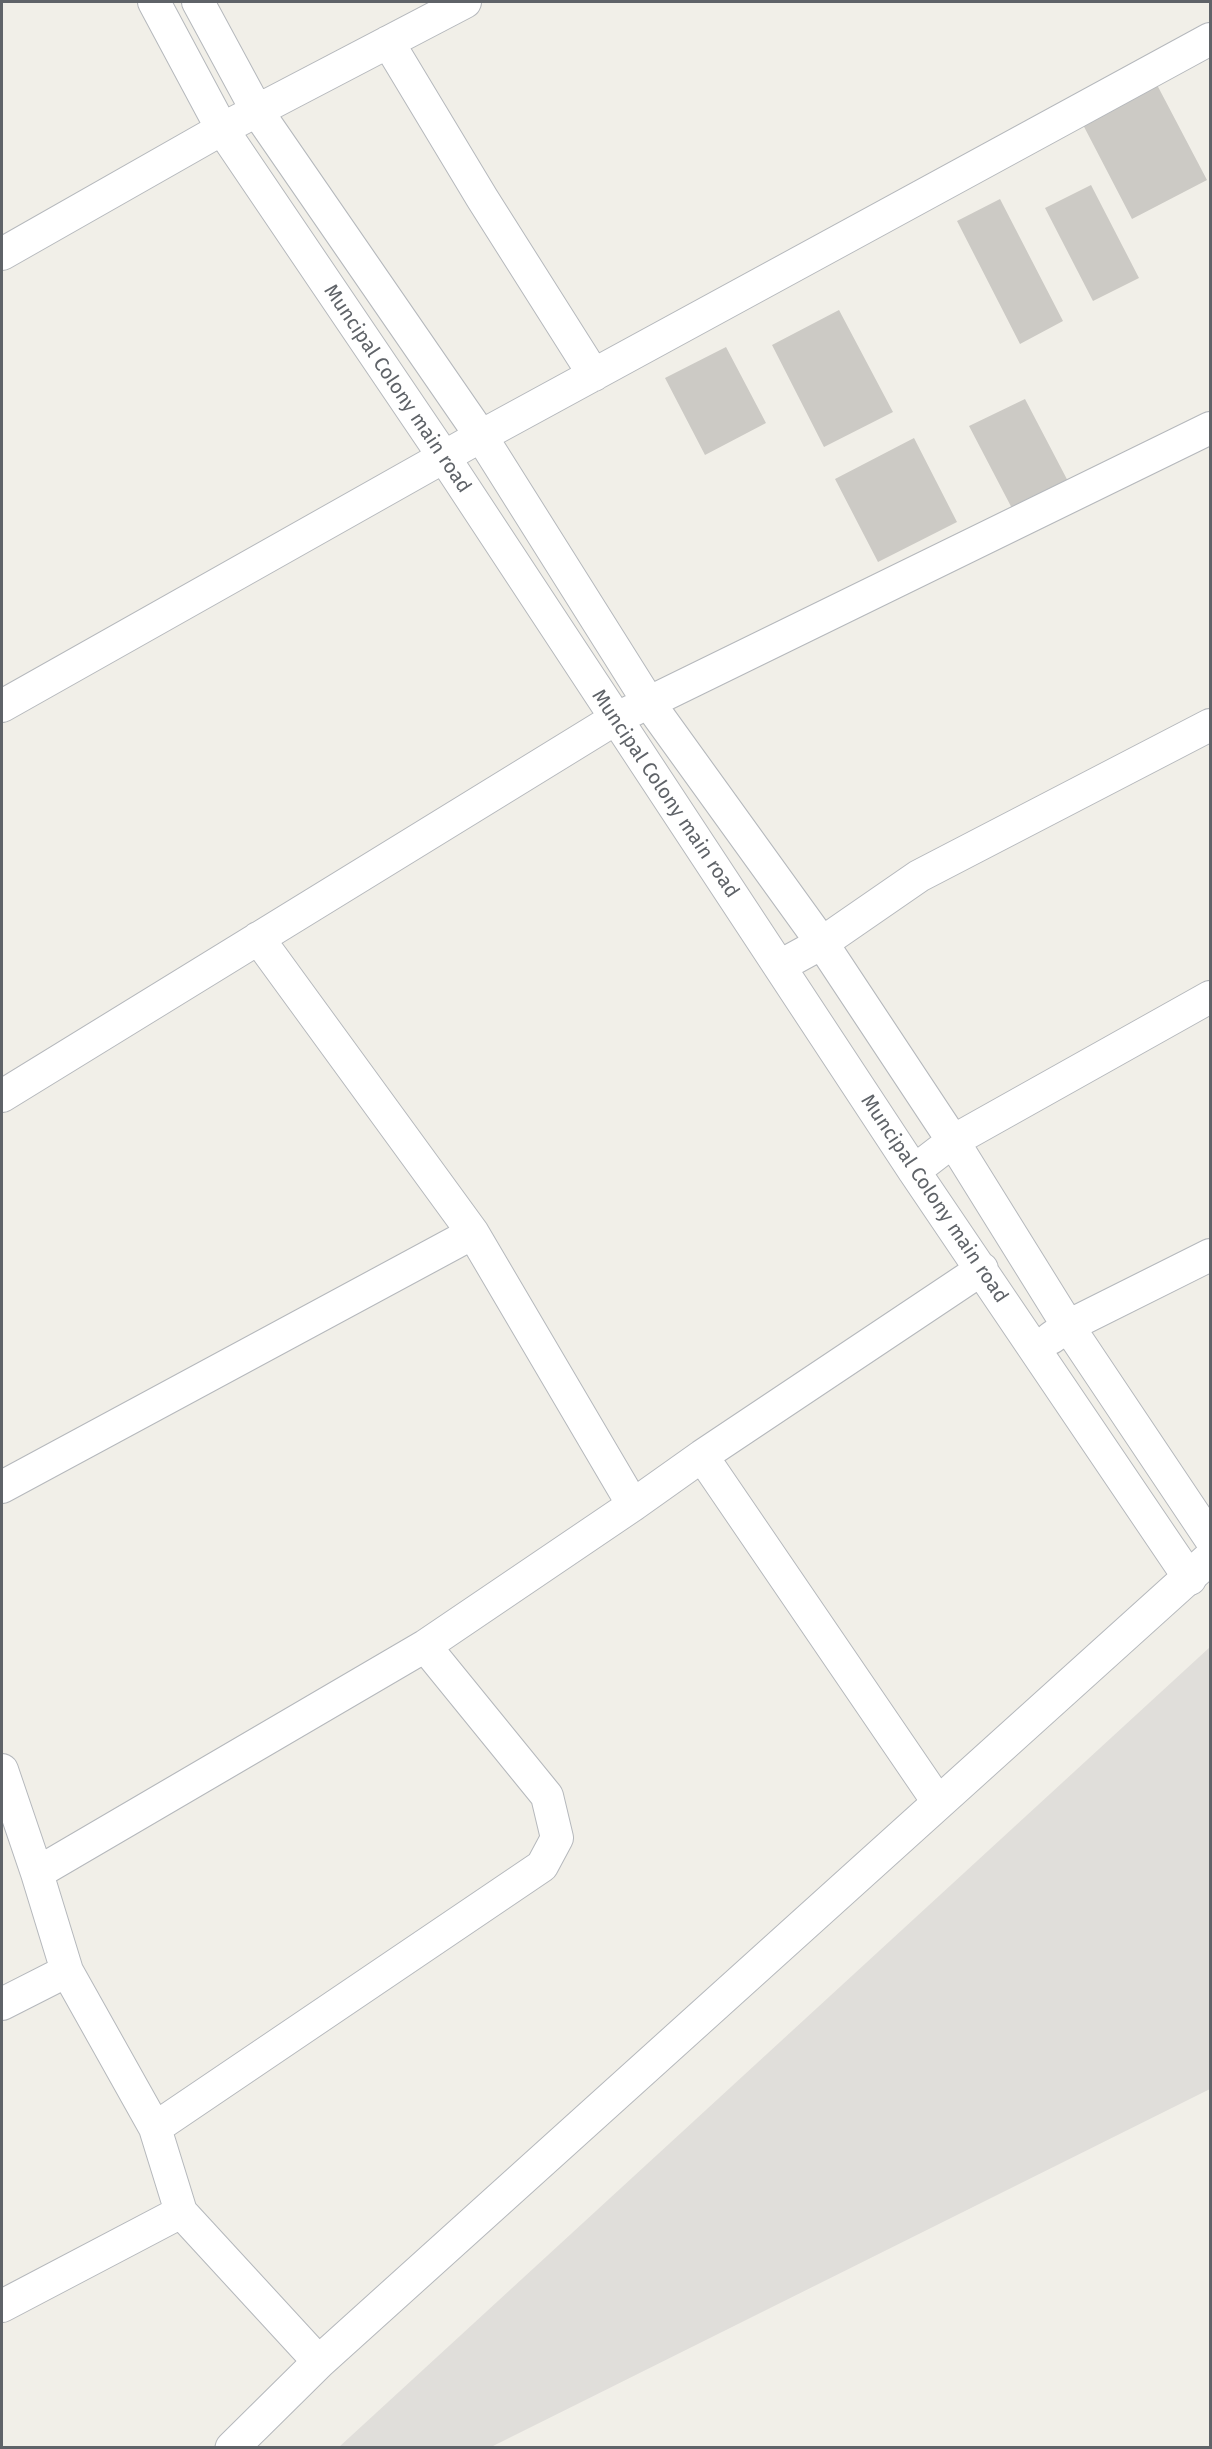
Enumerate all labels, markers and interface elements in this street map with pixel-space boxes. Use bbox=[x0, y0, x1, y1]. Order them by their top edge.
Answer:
street label: Muncipal Colony main road bbox=[318, 280, 476, 498]
street label: Muncipal Colony main road bbox=[586, 685, 744, 903]
street label: Muncipal Colony main road bbox=[855, 1090, 1013, 1308]

